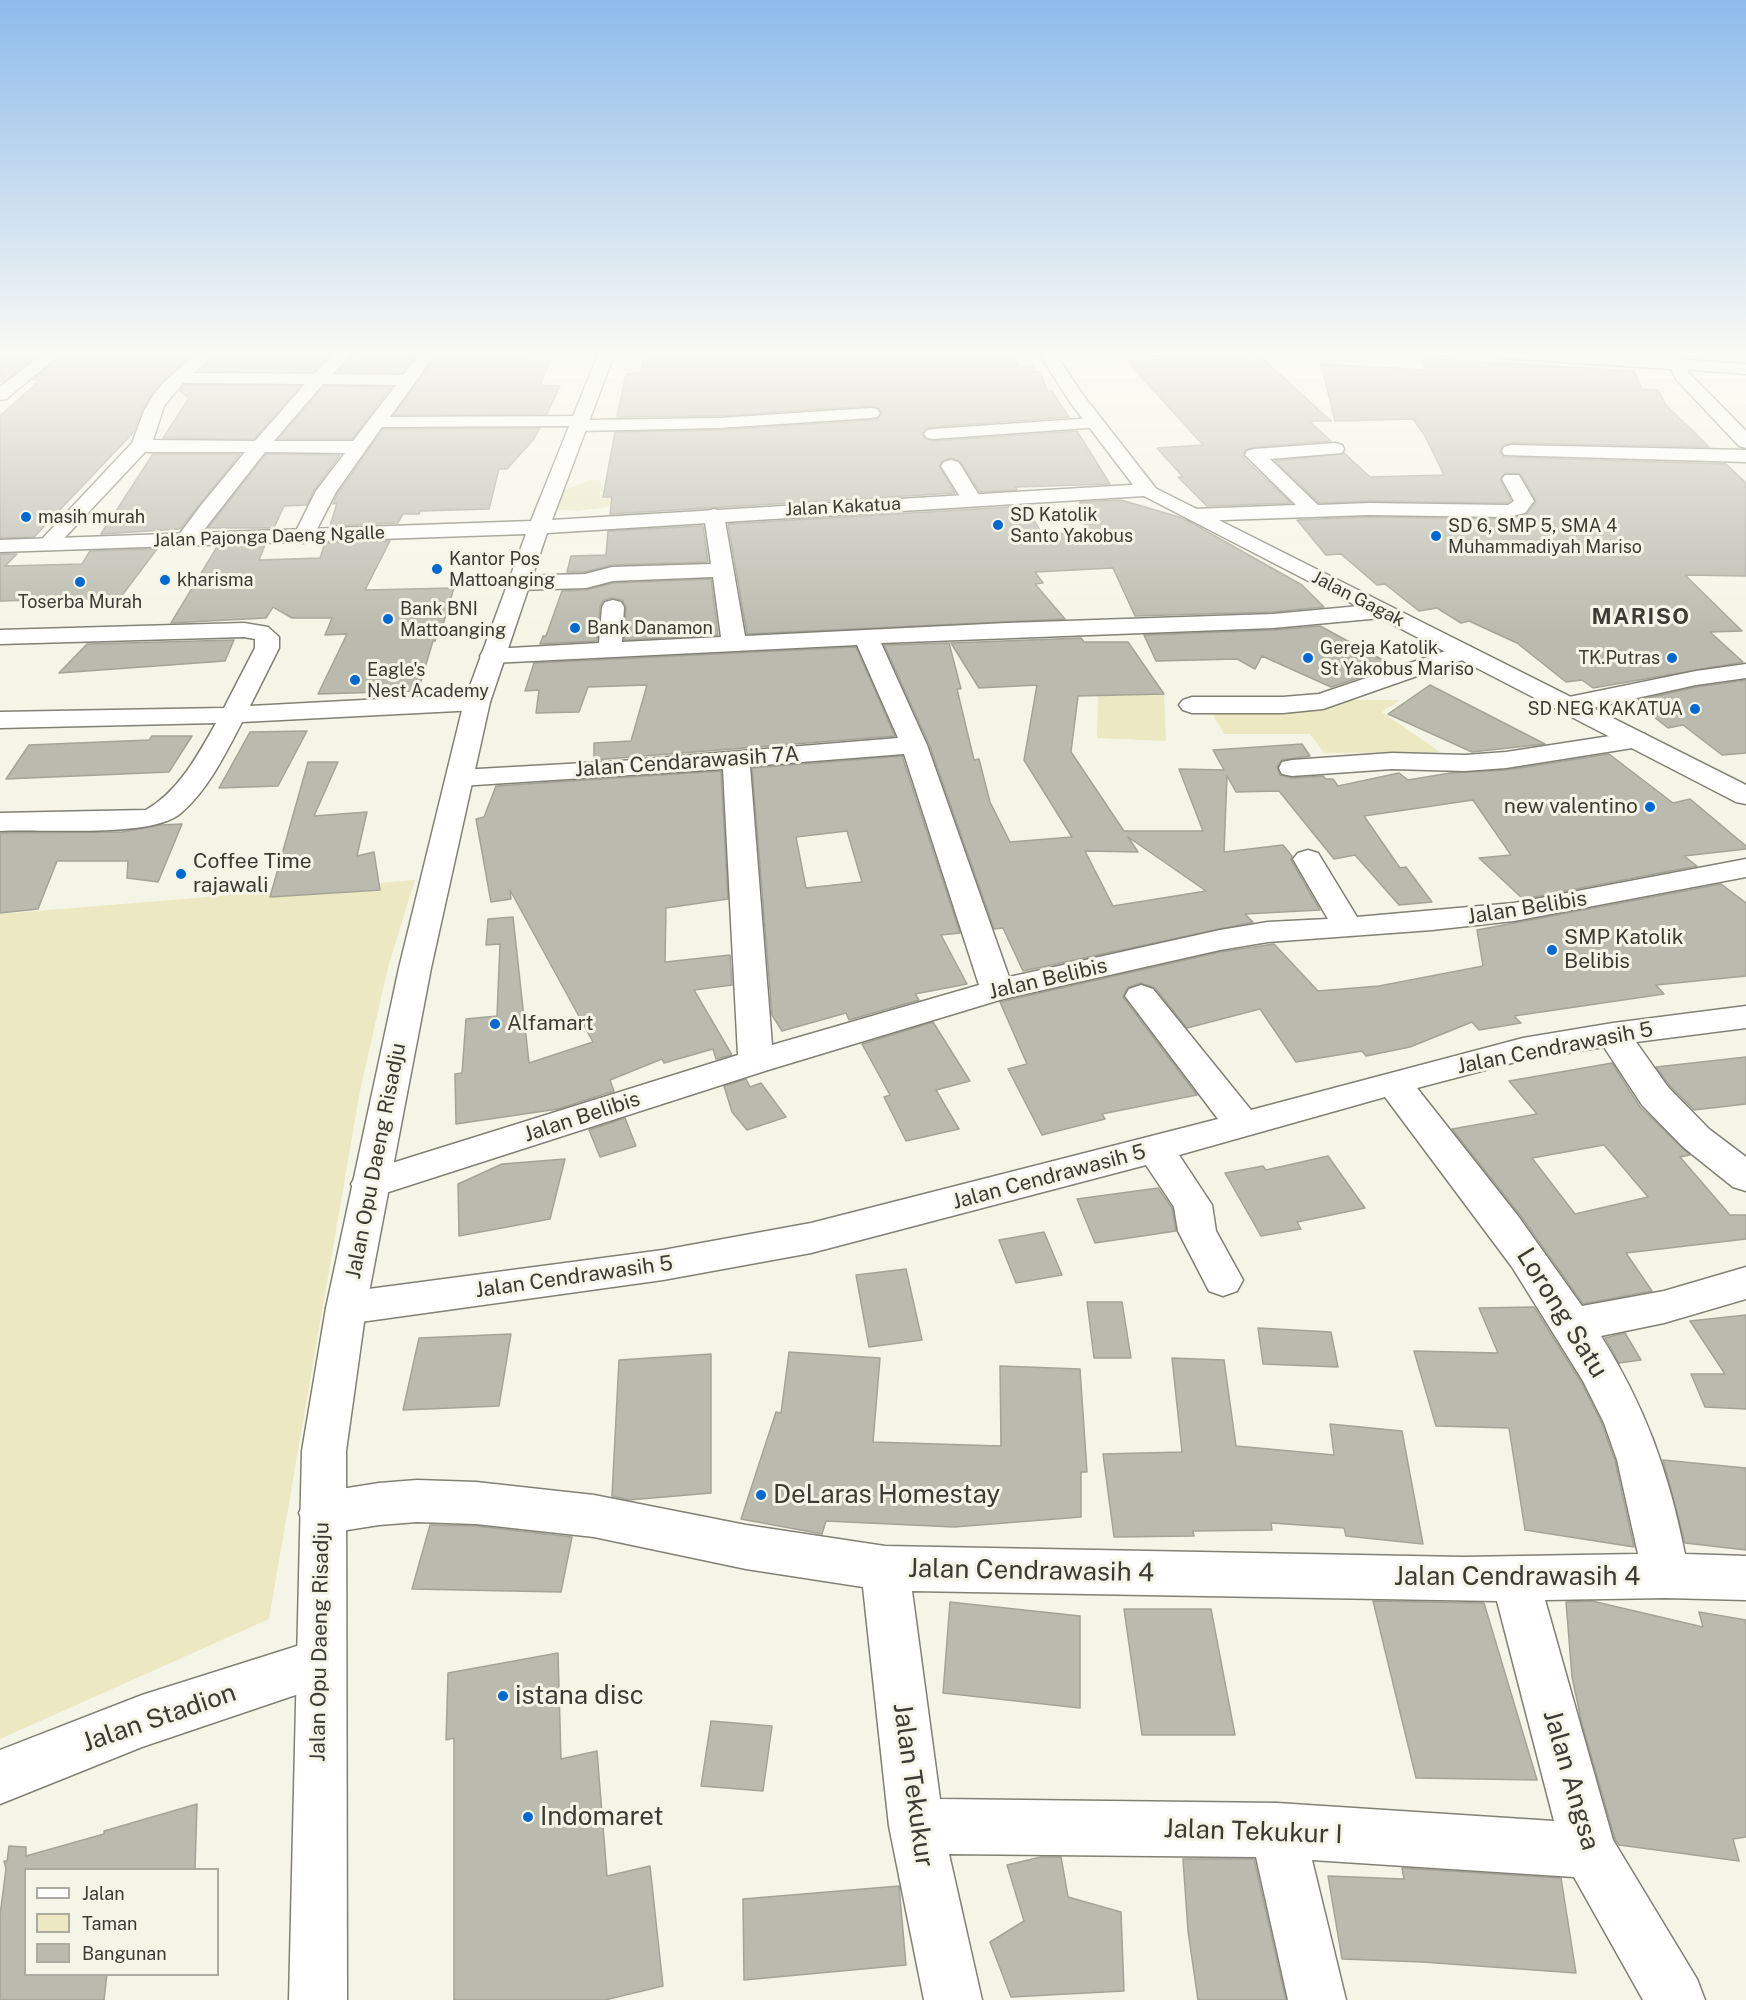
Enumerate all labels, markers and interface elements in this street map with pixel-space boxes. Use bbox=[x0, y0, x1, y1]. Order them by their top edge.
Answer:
street label: Jalan Kakatua bbox=[785, 493, 901, 521]
place label: SD Katolik Santo Yakobus bbox=[1010, 504, 1133, 546]
place label: masih murah bbox=[38, 506, 145, 528]
marker: masih murah bbox=[19, 510, 33, 524]
place label: SD 6, SMP 5, SMA 4 Muhammadiyah Mariso bbox=[1448, 515, 1642, 558]
marker: SD Katolik Santo Yakobus bbox=[991, 518, 1005, 532]
street label: Jalan Pajonga Daeng Ngalle bbox=[153, 522, 385, 552]
marker: SD 6, SMP 5, SMA 4 Muhammadiyah Mariso bbox=[1429, 529, 1443, 543]
place label: Kantor Pos Mattoanging bbox=[449, 548, 555, 590]
marker: Kantor Pos Mattoanging bbox=[430, 562, 444, 576]
street label: Jalan Gagak bbox=[1308, 566, 1408, 632]
place label: kharisma bbox=[177, 569, 254, 591]
marker: kharisma bbox=[158, 573, 172, 587]
marker: Toserba Murah bbox=[73, 575, 87, 589]
place label: Toserba Murah bbox=[18, 591, 142, 613]
place label: Bank BNI Mattoanging bbox=[400, 598, 506, 640]
district label: MARISO bbox=[1591, 604, 1691, 630]
marker: Bank BNI Mattoanging bbox=[381, 612, 395, 626]
place label: Bank Danamon bbox=[587, 617, 713, 639]
marker: Bank Danamon bbox=[568, 621, 582, 635]
place label: Gereja Katolik St Yakobus Mariso bbox=[1320, 637, 1474, 680]
place label: TK.Putras bbox=[1578, 647, 1660, 669]
marker: Gereja Katolik St Yakobus Mariso bbox=[1301, 651, 1315, 665]
marker: TK.Putras bbox=[1665, 651, 1679, 665]
place label: Eagle's Nest Academy bbox=[367, 659, 489, 702]
marker: Eagle's Nest Academy bbox=[348, 673, 362, 687]
place label: SD NEG KAKATUA bbox=[1527, 698, 1683, 720]
marker: SD NEG KAKATUA bbox=[1688, 702, 1702, 716]
street label: Jalan Cendarawasih 7A bbox=[574, 742, 800, 782]
place label: new valentino bbox=[1504, 794, 1638, 820]
marker: new valentino bbox=[1643, 800, 1657, 814]
place label: Coffee Time rajawali bbox=[193, 849, 312, 899]
marker: Coffee Time rajawali bbox=[174, 867, 188, 881]
street label: Jalan Belibis bbox=[1465, 886, 1589, 930]
place label: SMP Katolik Belibis bbox=[1564, 925, 1684, 975]
marker: SMP Katolik Belibis bbox=[1545, 943, 1559, 957]
street label: Jalan Belibis bbox=[986, 953, 1110, 1005]
place label: Alfamart bbox=[507, 1011, 594, 1037]
marker: Alfamart bbox=[488, 1017, 502, 1031]
street label: Jalan Cendrawasih 5 bbox=[1455, 1017, 1655, 1079]
street label: Jalan Opu Daeng Risadju bbox=[341, 1041, 411, 1281]
street label: Jalan Belibis bbox=[521, 1086, 643, 1148]
street label: Jalan Cendrawasih 5 bbox=[949, 1139, 1149, 1215]
street label: Lorong Satu bbox=[1510, 1242, 1614, 1384]
street label: Jalan Cendrawasih 5 bbox=[474, 1251, 674, 1303]
place label: DeLaras Homestay bbox=[773, 1479, 1000, 1511]
marker: DeLaras Homestay bbox=[754, 1488, 768, 1502]
street label: Jalan Opu Daeng Risadju bbox=[305, 1522, 335, 1762]
street label: Jalan Cendrawasih 4 bbox=[908, 1553, 1154, 1589]
street label: Jalan Cendrawasih 4 bbox=[1394, 1561, 1640, 1593]
street label: Jalan Stadion bbox=[78, 1677, 240, 1759]
place label: istana disc bbox=[515, 1680, 644, 1712]
marker: istana disc bbox=[496, 1689, 510, 1703]
street label: Jalan Tekukur bbox=[886, 1701, 940, 1869]
street label: Jalan Angsa bbox=[1536, 1706, 1606, 1854]
place label: Indomaret bbox=[540, 1801, 664, 1833]
marker: Indomaret bbox=[521, 1810, 535, 1824]
street label: Jalan Tekukur I bbox=[1163, 1813, 1343, 1851]
legend bbox=[24, 1868, 219, 1976]
text: Jalan bbox=[82, 1883, 125, 1904]
text: Taman bbox=[82, 1913, 137, 1934]
text: Bangunan bbox=[82, 1943, 167, 1964]

